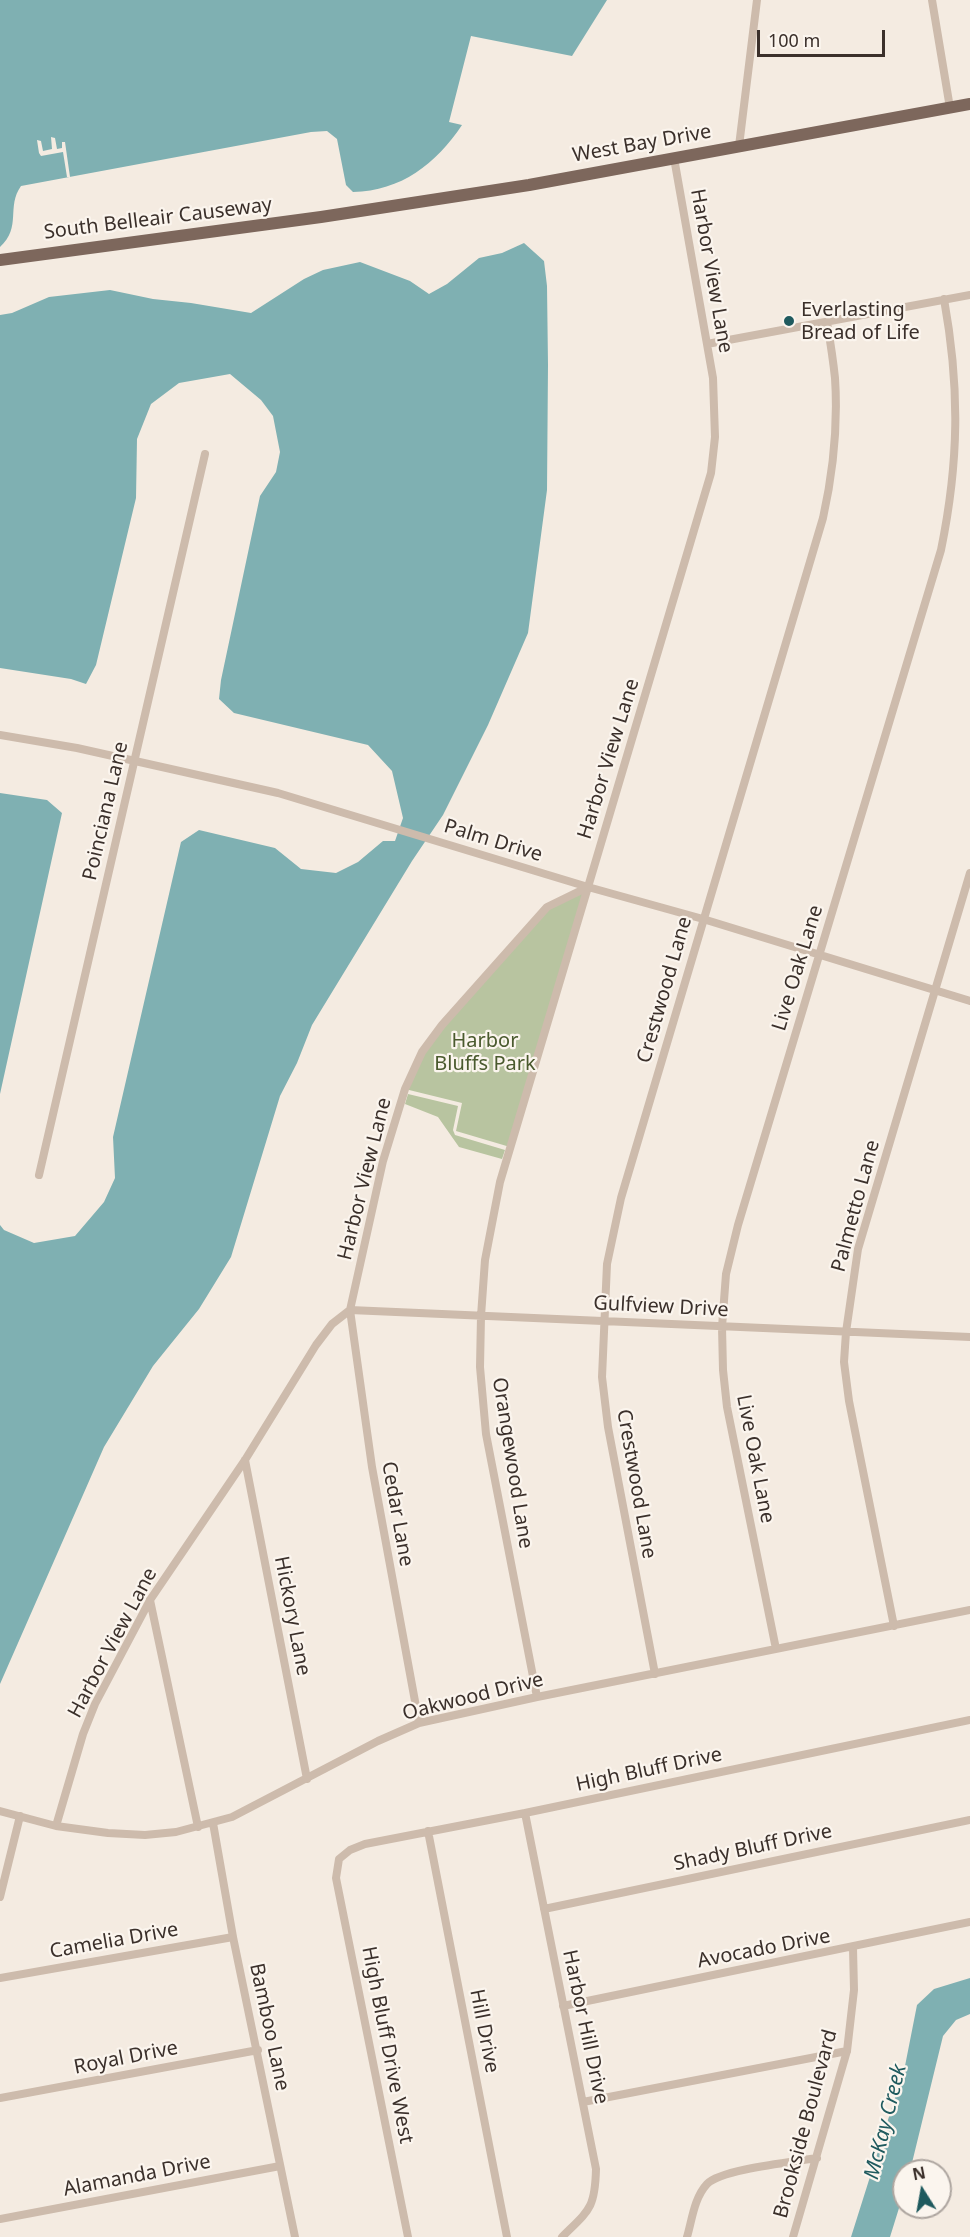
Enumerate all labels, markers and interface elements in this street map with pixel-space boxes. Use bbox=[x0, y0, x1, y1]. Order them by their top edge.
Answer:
scale bar bbox=[760, 18, 888, 56]
text: 100 m bbox=[768, 28, 820, 52]
street label: West Bay Drive bbox=[571, 120, 713, 168]
street label: Harbor View Lane bbox=[685, 187, 737, 355]
street label: South Belleair Causeway bbox=[43, 193, 273, 245]
place label: Everlasting Bread of Life bbox=[801, 298, 920, 345]
marker: Everlasting Bread of Life bbox=[782, 314, 796, 328]
street label: Harbor View Lane bbox=[573, 676, 645, 842]
street label: Poinciana Lane bbox=[78, 739, 134, 883]
street label: Palm Drive bbox=[441, 815, 545, 867]
street label: Live Oak Lane bbox=[767, 902, 829, 1034]
street label: Crestwood Lane bbox=[633, 914, 697, 1066]
park label: Harbor Bluffs Park bbox=[434, 1029, 536, 1076]
street label: Harbor View Lane bbox=[333, 1095, 397, 1263]
street label: Palmetto Lane bbox=[827, 1137, 885, 1275]
street label: Gulfview Drive bbox=[593, 1291, 729, 1323]
street label: Orangewood Lane bbox=[487, 1376, 537, 1550]
street label: Live Oak Lane bbox=[731, 1393, 779, 1525]
street label: Crestwood Lane bbox=[611, 1407, 661, 1561]
street label: Cedar Lane bbox=[376, 1460, 418, 1568]
street label: Hickory Lane bbox=[269, 1554, 315, 1678]
street label: Harbor View Lane bbox=[63, 1564, 163, 1722]
street label: Oakwood Drive bbox=[400, 1668, 546, 1726]
street label: High Bluff Drive bbox=[574, 1743, 724, 1797]
street label: Shady Bluff Drive bbox=[672, 1820, 834, 1876]
street label: Camelia Drive bbox=[48, 1918, 180, 1964]
street label: Avocado Drive bbox=[695, 1924, 833, 1974]
street label: High Bluff Drive West bbox=[356, 1944, 418, 2146]
street label: Harbor Hill Drive bbox=[557, 1948, 613, 2106]
street label: Bamboo Lane bbox=[244, 1961, 294, 2093]
street label: Hill Drive bbox=[464, 1987, 504, 2075]
street label: Brookside Boulevard bbox=[769, 2027, 843, 2221]
street label: Royal Drive bbox=[72, 2036, 180, 2080]
water label: McKay Creek bbox=[860, 2062, 912, 2182]
street label: Alamanda Drive bbox=[61, 2150, 213, 2202]
north arrow bbox=[892, 2159, 952, 2219]
text: N bbox=[910, 2161, 927, 2185]

